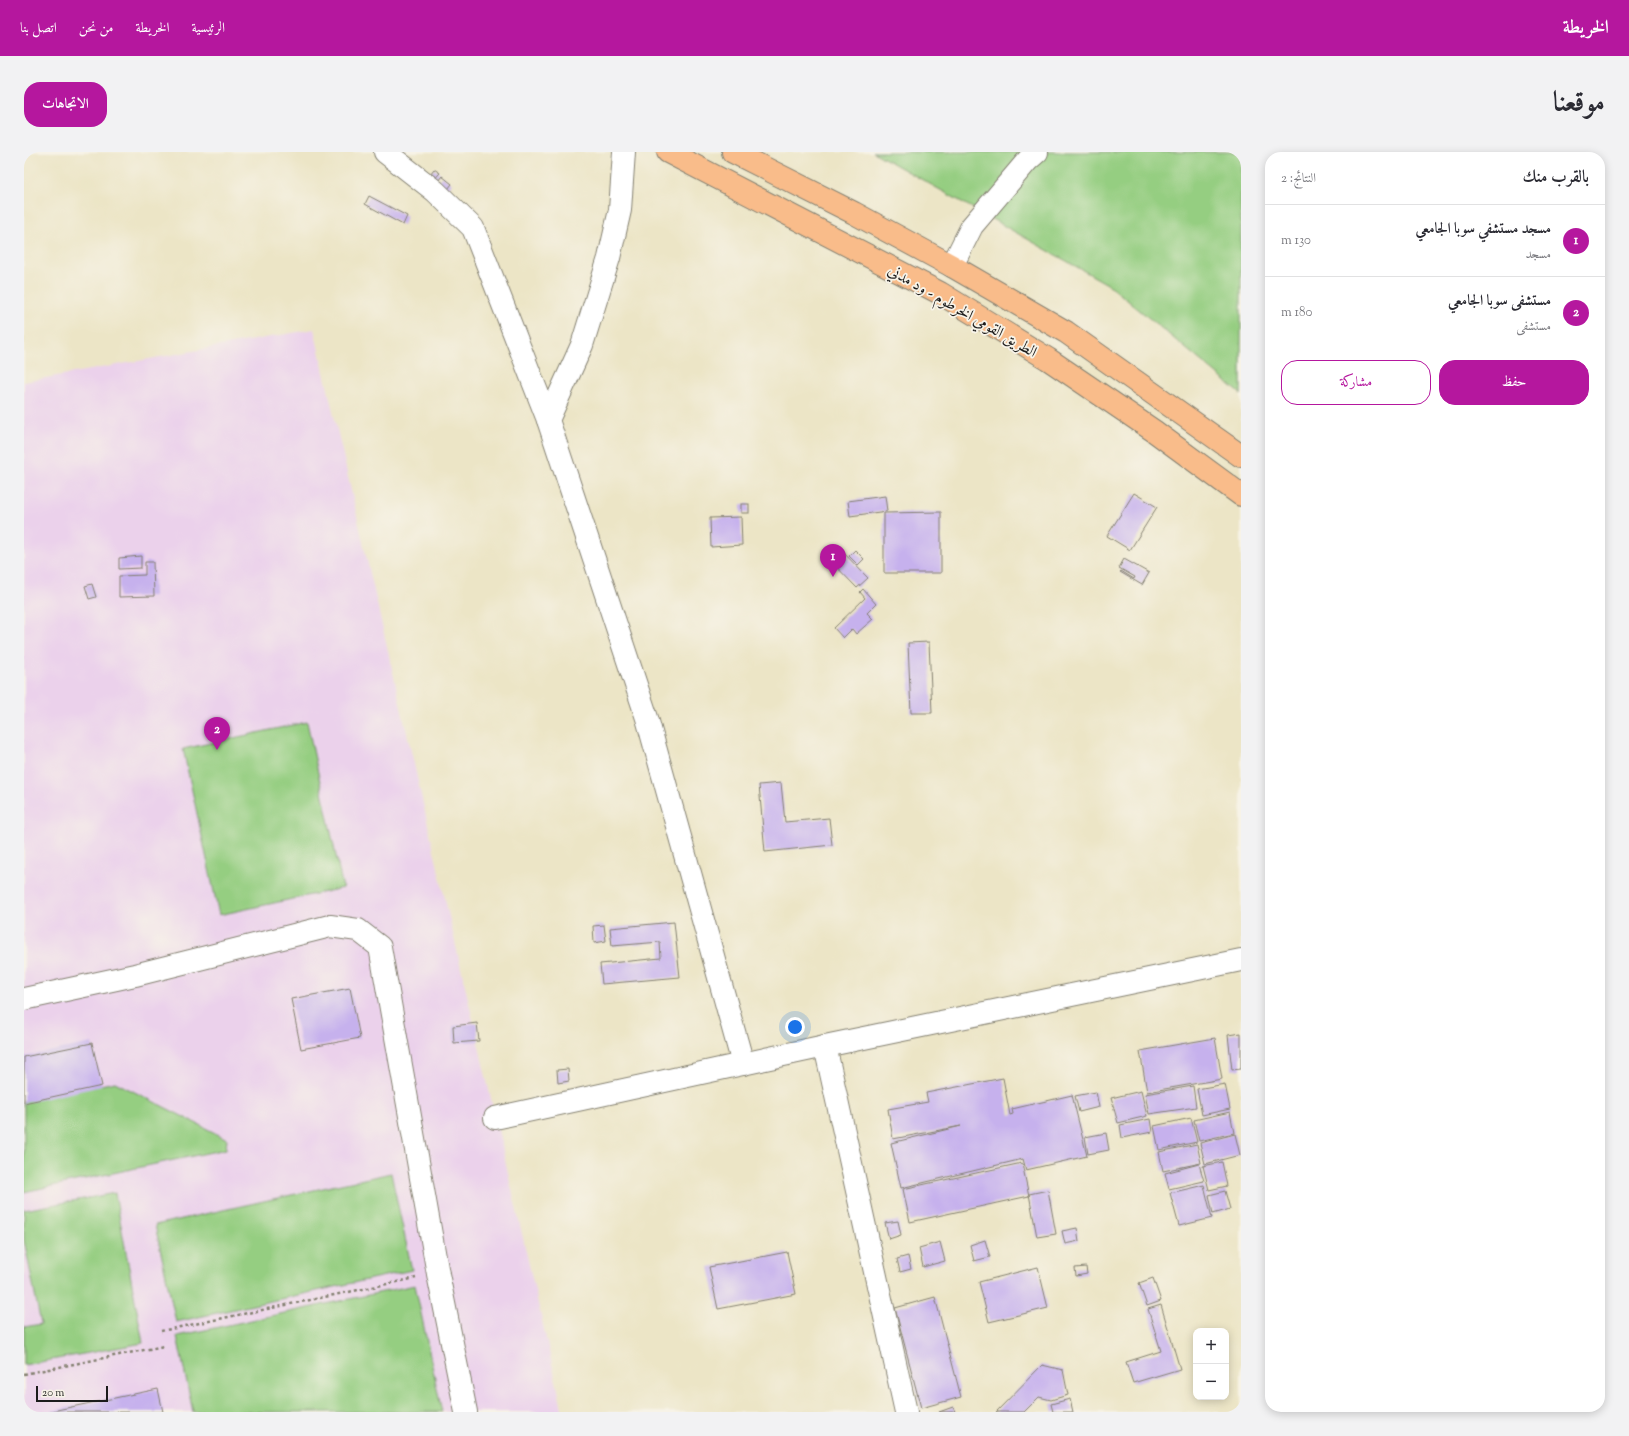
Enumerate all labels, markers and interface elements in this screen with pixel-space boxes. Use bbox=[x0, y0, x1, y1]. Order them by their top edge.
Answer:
text: الخريطة bbox=[1563, 15, 1609, 42]
text: اتصل بنا bbox=[20, 19, 57, 39]
text: من نحن bbox=[79, 19, 113, 39]
text: الخريطة bbox=[135, 19, 170, 39]
text: الرئيسية bbox=[192, 19, 225, 39]
button: الاتجاهات bbox=[24, 82, 107, 127]
text: موقعنا bbox=[1553, 84, 1605, 124]
text: بالقرب منك bbox=[1523, 166, 1589, 190]
text: النتائج: 2 bbox=[1281, 170, 1316, 188]
text: مسجد مستشفي سوبا الجامعي bbox=[1415, 219, 1551, 240]
text: 130 m bbox=[1281, 232, 1311, 250]
text: 1 bbox=[1574, 232, 1578, 250]
text: مسجد bbox=[1525, 246, 1551, 264]
street label: الطريق القومي الخرطوم - ود مدني bbox=[882, 260, 1041, 365]
text: مستشفى سوبا الجامعي bbox=[1448, 291, 1551, 312]
text: 180 m bbox=[1281, 304, 1312, 322]
text: 2 bbox=[1573, 304, 1579, 322]
text: مستشفى bbox=[1516, 318, 1551, 336]
button: مشاركة bbox=[1281, 360, 1431, 405]
button: حفظ bbox=[1439, 360, 1589, 405]
pin: 1 bbox=[820, 544, 846, 577]
pin: 2 bbox=[204, 717, 230, 750]
your location bbox=[785, 1017, 805, 1037]
map controls bbox=[1193, 1328, 1229, 1400]
button: + bbox=[1193, 1328, 1229, 1364]
button: − bbox=[1193, 1364, 1229, 1400]
scale bar bbox=[36, 1384, 108, 1403]
text: 20 m bbox=[42, 1385, 64, 1401]

